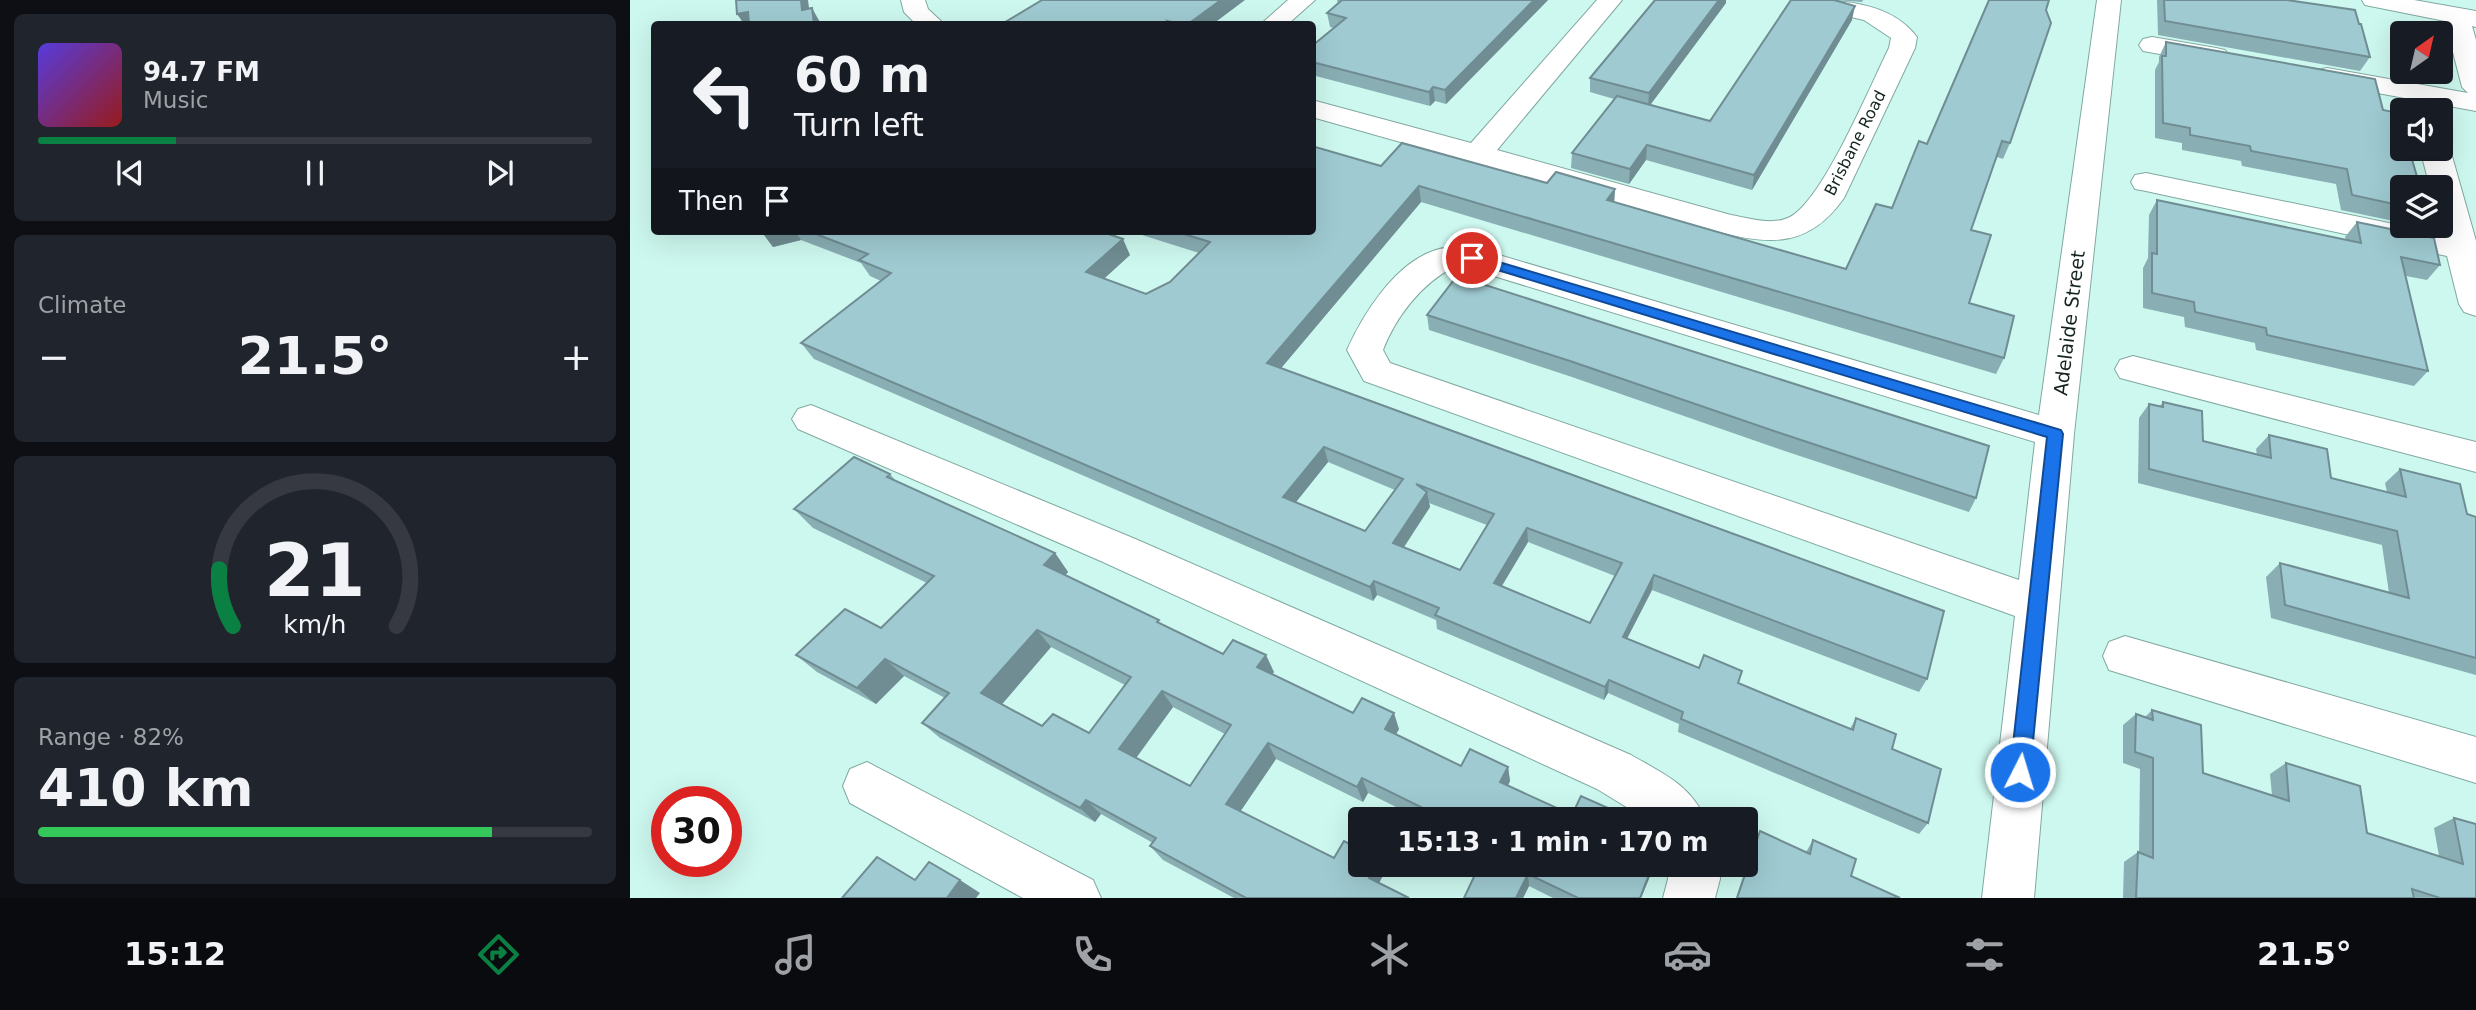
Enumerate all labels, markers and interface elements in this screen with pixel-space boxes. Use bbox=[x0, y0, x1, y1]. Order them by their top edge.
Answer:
north arrow bbox=[2390, 21, 2454, 84]
map controls bbox=[2390, 21, 2453, 238]
text: 60 m bbox=[794, 47, 930, 104]
icon: left bbox=[679, 49, 770, 140]
text: 94.7 FM bbox=[143, 57, 260, 87]
text: Music bbox=[143, 87, 208, 113]
street label: Brisbane Road bbox=[1820, 87, 1890, 199]
button: sound bbox=[2390, 98, 2453, 161]
text: Turn left bbox=[794, 106, 924, 144]
icon: previous bbox=[111, 154, 149, 192]
icon: pause bbox=[296, 154, 334, 192]
icon: next bbox=[481, 154, 519, 192]
button: layers bbox=[2390, 175, 2453, 238]
icon: arrive bbox=[758, 182, 796, 220]
text: Then bbox=[679, 186, 744, 216]
pin bbox=[1442, 228, 1502, 288]
icon: arrive bbox=[1453, 239, 1491, 277]
street label: Adelaide Street bbox=[2049, 249, 2089, 397]
text: Climate bbox=[38, 292, 127, 318]
text: 21.5° bbox=[238, 326, 392, 386]
text: − bbox=[38, 335, 70, 379]
text: + bbox=[560, 335, 592, 379]
text: 21 bbox=[264, 528, 366, 613]
text: km/h bbox=[283, 609, 347, 638]
text: Range · 82% bbox=[38, 724, 184, 750]
position arrow bbox=[1983, 735, 2057, 809]
text: 410 km bbox=[38, 758, 253, 818]
speed limit sign: 30 bbox=[651, 786, 742, 877]
text: 15:13 · 1 min · 170 m bbox=[1398, 827, 1708, 857]
icon: directions bbox=[474, 930, 523, 979]
icon: music bbox=[771, 930, 820, 979]
icon: phone bbox=[1068, 930, 1117, 979]
icon: climate bbox=[1365, 930, 1414, 979]
icon: car bbox=[1663, 930, 1712, 979]
icon: filters bbox=[1960, 930, 2009, 979]
text: 15:12 bbox=[124, 935, 226, 973]
text: 21.5° bbox=[2257, 935, 2352, 973]

